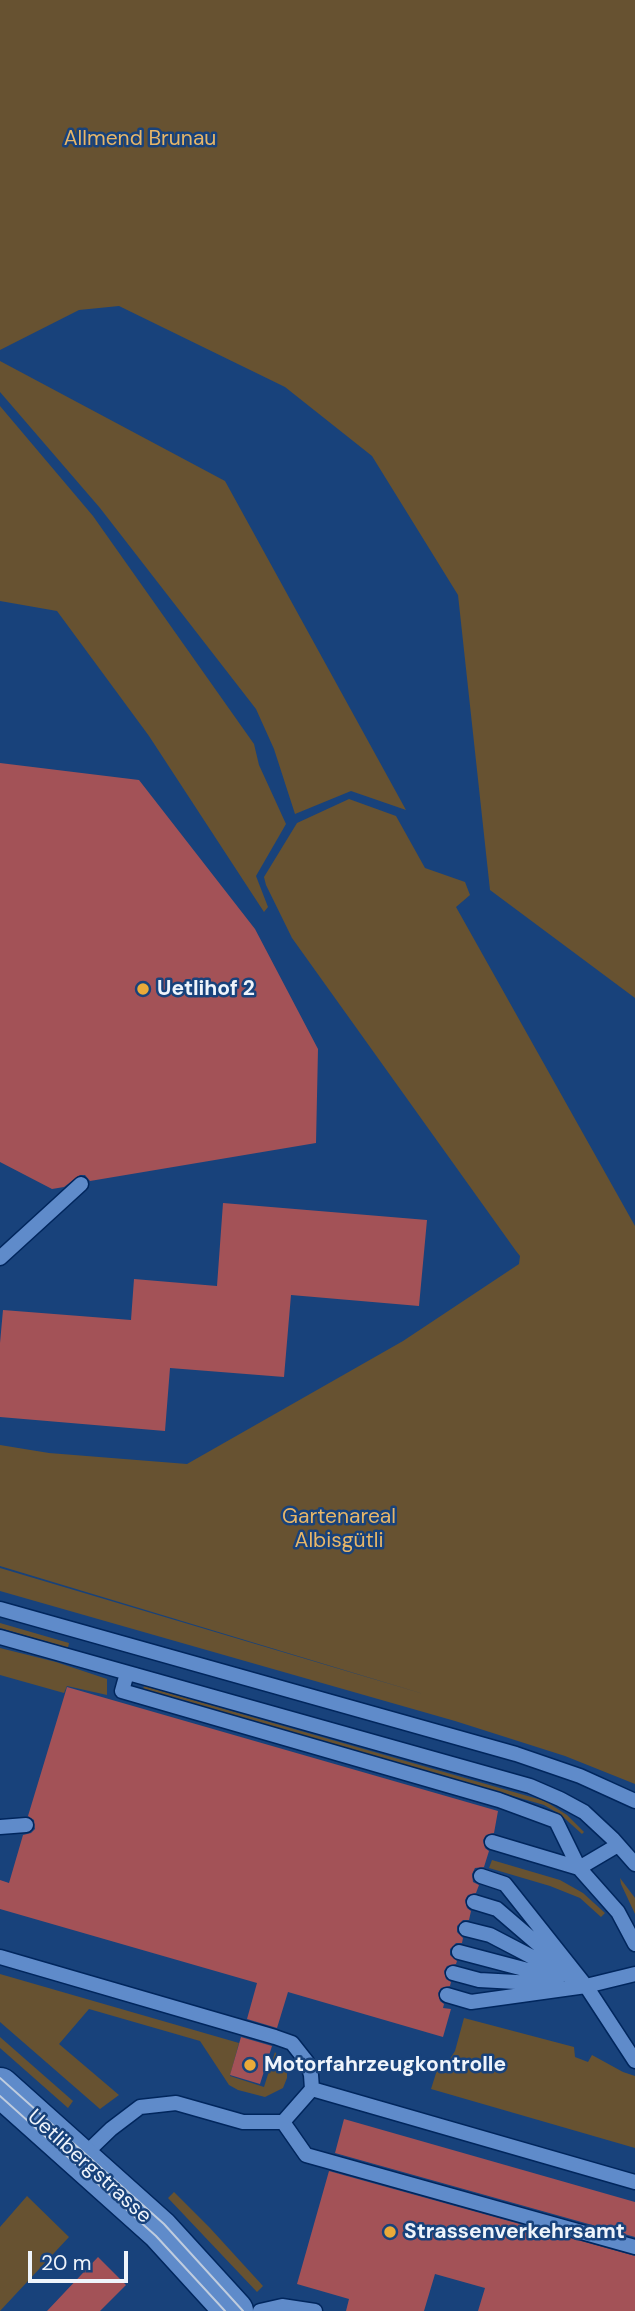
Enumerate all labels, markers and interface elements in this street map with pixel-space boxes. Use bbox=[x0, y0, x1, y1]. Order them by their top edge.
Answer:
park label: Allmend Brunau bbox=[64, 126, 216, 152]
place label: Uetlihof 2 bbox=[157, 976, 255, 1002]
marker: Uetlihof 2 bbox=[135, 981, 151, 997]
park label: Gartenareal Albisgütli bbox=[282, 1504, 396, 1554]
place label: Motorfahrzeugkontrolle bbox=[264, 2052, 506, 2078]
marker: Motorfahrzeugkontrolle bbox=[242, 2057, 258, 2073]
street label: Uetlibergstrasse bbox=[22, 2105, 156, 2229]
place label: Strassenverkehrsamt bbox=[404, 2219, 625, 2245]
marker: Strassenverkehrsamt bbox=[382, 2224, 398, 2240]
scale bar bbox=[32, 2238, 131, 2282]
text: 20 m bbox=[41, 2249, 92, 2277]

